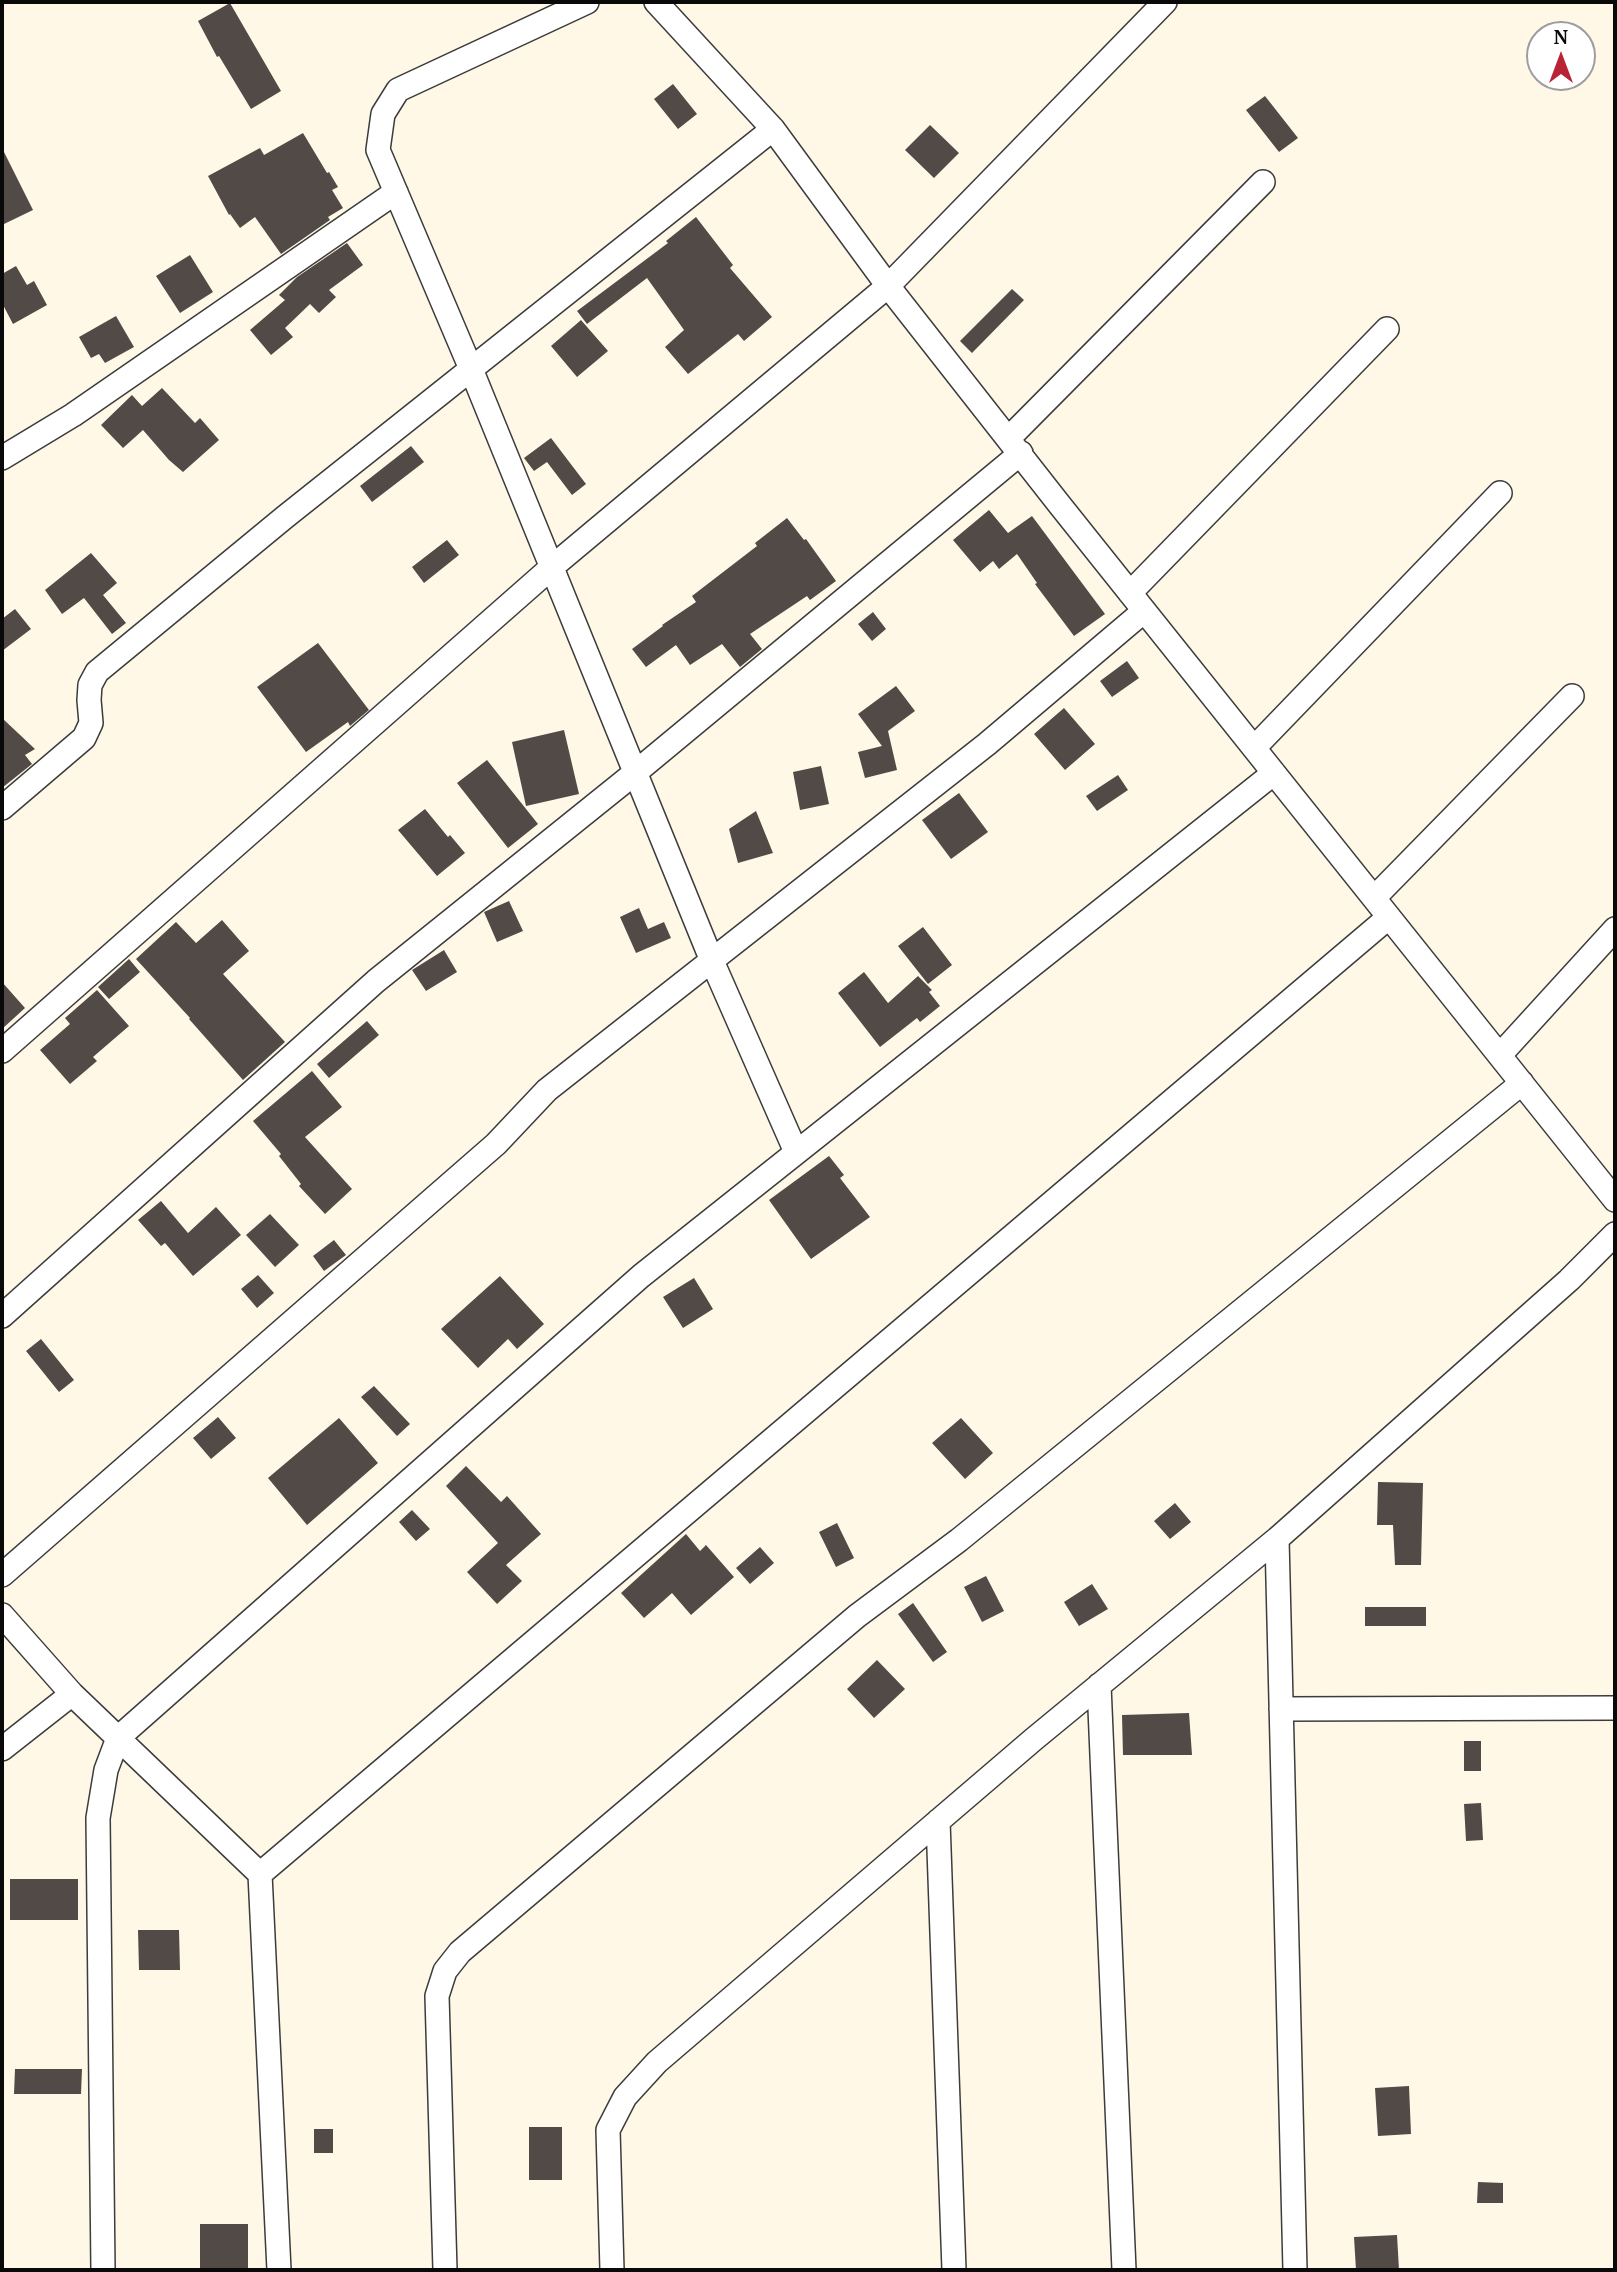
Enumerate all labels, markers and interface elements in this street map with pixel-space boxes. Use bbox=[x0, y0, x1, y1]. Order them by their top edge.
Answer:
north arrow bbox=[1526, 21, 1596, 91]
text: N bbox=[1554, 24, 1568, 49]

